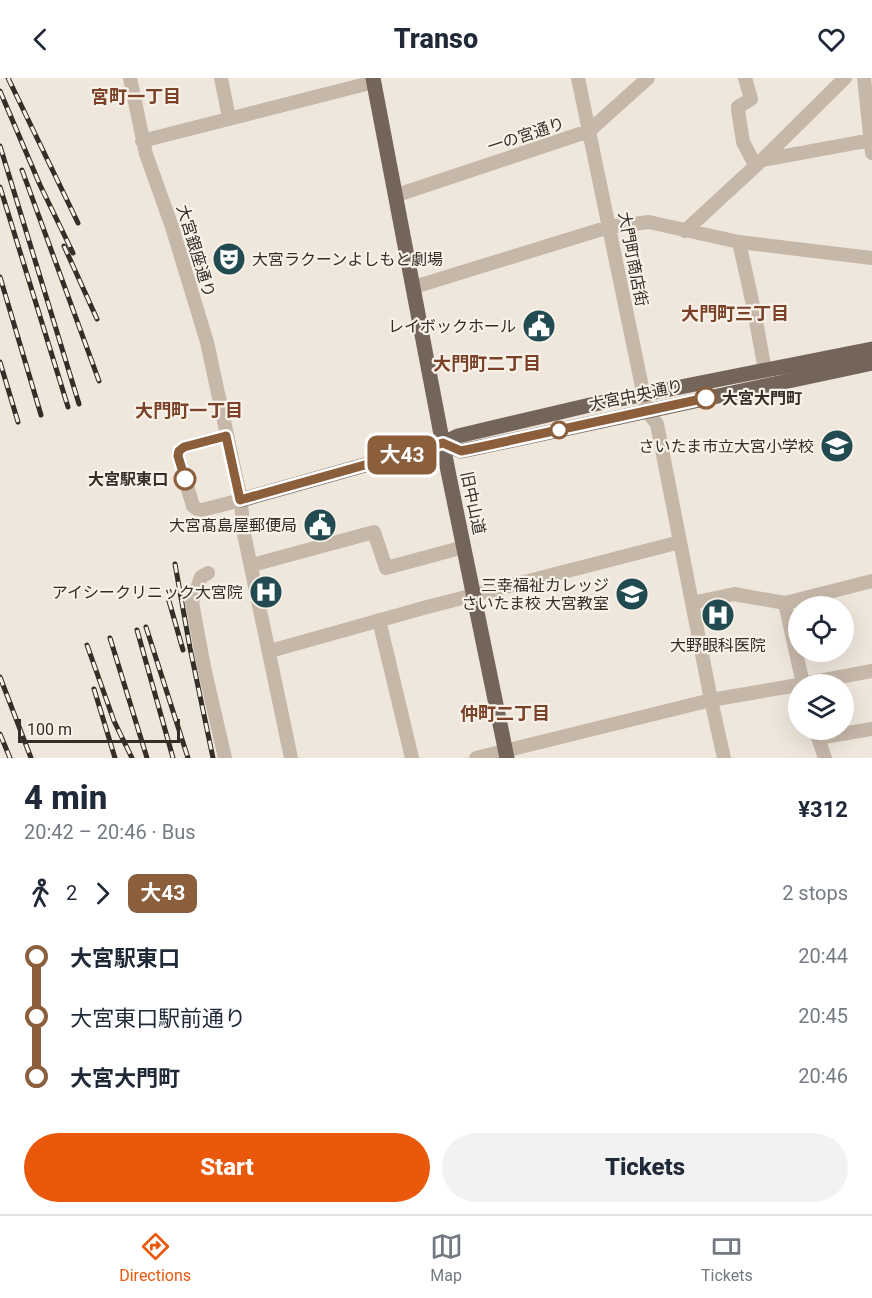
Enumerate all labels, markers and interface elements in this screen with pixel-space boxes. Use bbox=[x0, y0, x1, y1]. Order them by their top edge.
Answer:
icon: back bbox=[24, 23, 57, 56]
text: Transo bbox=[394, 23, 478, 55]
icon: heart bbox=[815, 23, 848, 56]
district label: 宮町一丁目 bbox=[91, 86, 181, 107]
street label: 一の宮通り bbox=[485, 114, 567, 156]
street label: 大宮銀座通り bbox=[173, 202, 219, 300]
street label: 大門町商店街 bbox=[615, 210, 651, 308]
theatre icon: 大宮ラクーンよしもと劇場 bbox=[211, 241, 247, 277]
place label: 大宮ラクーンよしもと劇場 bbox=[252, 250, 443, 269]
district label: 大門町三丁目 bbox=[681, 303, 789, 324]
public building icon: レイボックホール bbox=[521, 308, 557, 344]
place label: レイボックホール bbox=[388, 317, 516, 336]
district label: 大門町二丁目 bbox=[433, 353, 541, 374]
street label: 大宮中央通り bbox=[587, 376, 685, 414]
marker: 大宮大門町 bbox=[695, 387, 717, 409]
place label: 大宮大門町 bbox=[722, 389, 802, 408]
district label: 大門町一丁目 bbox=[135, 400, 243, 421]
unlabelled marker bbox=[550, 421, 568, 439]
school or university icon: さいたま市立大宮小学校 bbox=[819, 428, 855, 464]
line badge: 大43 bbox=[368, 436, 436, 475]
place label: さいたま市立大宮小学校 bbox=[638, 437, 814, 456]
text: 大43 bbox=[379, 443, 425, 467]
marker: 大宮駅東口 bbox=[174, 468, 196, 490]
place label: 大宮駅東口 bbox=[88, 470, 168, 489]
street label: 旧中山道 bbox=[457, 470, 489, 536]
public building icon: 大宮髙島屋郵便局 bbox=[302, 507, 338, 543]
place label: 大宮髙島屋郵便局 bbox=[169, 516, 297, 535]
hospital icon: アイシークリニック大宮院 bbox=[248, 574, 284, 610]
place label: 三幸福祉カレッジ さいたま校 大宮教室 bbox=[462, 576, 609, 613]
school or university icon: 三幸福祉カレッジ さいたま校 大宮教室 bbox=[614, 576, 650, 612]
place label: アイシークリニック大宮院 bbox=[52, 583, 243, 602]
map controls bbox=[788, 596, 854, 740]
button: locate bbox=[788, 596, 854, 662]
hospital icon: 大野眼科医院 bbox=[700, 597, 736, 633]
place label: 大野眼科医院 bbox=[670, 636, 766, 655]
button: layers bbox=[788, 674, 854, 740]
district label: 仲町二丁目 bbox=[460, 703, 550, 724]
scale bar bbox=[18, 716, 180, 744]
text: 100 m bbox=[27, 720, 72, 739]
text: 4 min bbox=[24, 778, 107, 817]
text: ¥312 bbox=[798, 797, 848, 822]
text: 20:42 – 20:46 · Bus bbox=[24, 820, 196, 844]
icon: walk bbox=[24, 877, 57, 910]
icon: forward bbox=[86, 877, 119, 910]
text: 2 bbox=[66, 881, 77, 905]
text: 大43 bbox=[140, 881, 185, 905]
text: 2 stops bbox=[782, 881, 848, 905]
text: 20:44 bbox=[798, 944, 848, 968]
text: 大宮駅東口 bbox=[70, 946, 180, 971]
text: 20:45 bbox=[798, 1004, 848, 1028]
text: 大宮東口駅前通り bbox=[70, 1006, 246, 1031]
text: 20:46 bbox=[798, 1064, 848, 1088]
text: 大宮大門町 bbox=[70, 1066, 180, 1091]
button: Start bbox=[24, 1133, 430, 1202]
button: Tickets bbox=[442, 1133, 848, 1202]
tab: Directions bbox=[119, 1230, 191, 1285]
tab: Map bbox=[430, 1230, 463, 1285]
tab: Tickets bbox=[701, 1230, 753, 1285]

